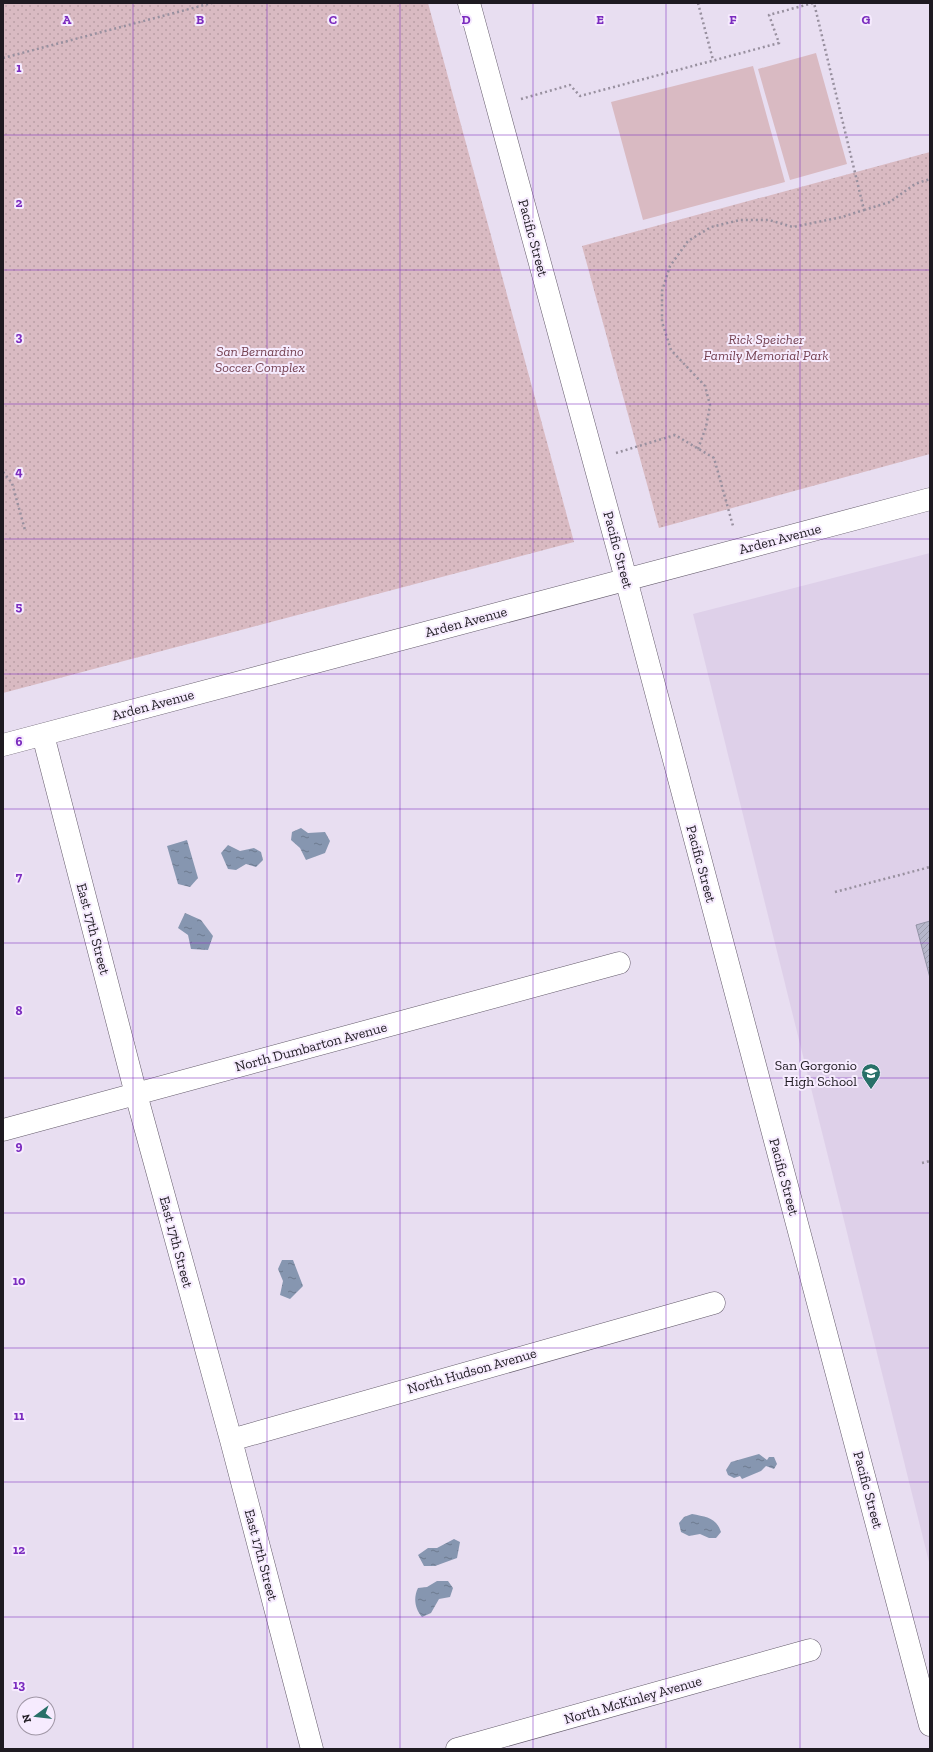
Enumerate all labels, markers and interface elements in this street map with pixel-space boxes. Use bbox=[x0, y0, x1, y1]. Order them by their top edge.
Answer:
text: A bbox=[63, 12, 72, 27]
text: B bbox=[196, 12, 204, 27]
text: C bbox=[329, 12, 337, 27]
text: D bbox=[461, 12, 471, 27]
text: E bbox=[596, 12, 604, 27]
text: F bbox=[729, 12, 737, 27]
text: G bbox=[862, 12, 871, 27]
text: 1 bbox=[16, 60, 22, 75]
text: 2 bbox=[16, 195, 23, 210]
street label: Pacific Street bbox=[514, 197, 552, 279]
text: 3 bbox=[16, 329, 23, 344]
park label: Rick Speicher Family Memorial Park bbox=[703, 331, 829, 364]
park label: San Bernardino Soccer Complex bbox=[215, 343, 305, 376]
text: 4 bbox=[15, 464, 23, 479]
street label: Pacific Street bbox=[599, 509, 637, 591]
street label: Arden Avenue bbox=[737, 520, 823, 558]
text: 5 bbox=[16, 599, 23, 614]
street label: Arden Avenue bbox=[423, 603, 509, 641]
street label: Arden Avenue bbox=[110, 686, 196, 724]
text: 6 bbox=[16, 734, 23, 749]
street label: Pacific Street bbox=[682, 823, 720, 905]
text: 7 bbox=[16, 869, 23, 884]
street label: East 17th Street bbox=[73, 881, 114, 977]
text: 8 bbox=[15, 1003, 23, 1018]
street label: North Dumbarton Avenue bbox=[233, 1018, 389, 1075]
place label: San Gorgonio High School bbox=[775, 1057, 857, 1090]
school or university icon: San Gorgonio High School bbox=[860, 1062, 882, 1090]
street label: Pacific Street bbox=[765, 1136, 803, 1218]
text: 9 bbox=[16, 1138, 23, 1153]
street label: East 17th Street bbox=[156, 1194, 197, 1290]
text: 10 bbox=[13, 1273, 26, 1288]
street label: North Hudson Avenue bbox=[406, 1344, 539, 1398]
text: 11 bbox=[14, 1408, 25, 1423]
street label: Pacific Street bbox=[849, 1449, 887, 1531]
street label: East 17th Street bbox=[241, 1507, 282, 1603]
text: 12 bbox=[13, 1542, 25, 1557]
street label: North McKinley Avenue bbox=[562, 1672, 704, 1728]
text: 13 bbox=[13, 1677, 25, 1692]
north arrow bbox=[16, 1696, 56, 1736]
text: N bbox=[19, 1712, 34, 1724]

